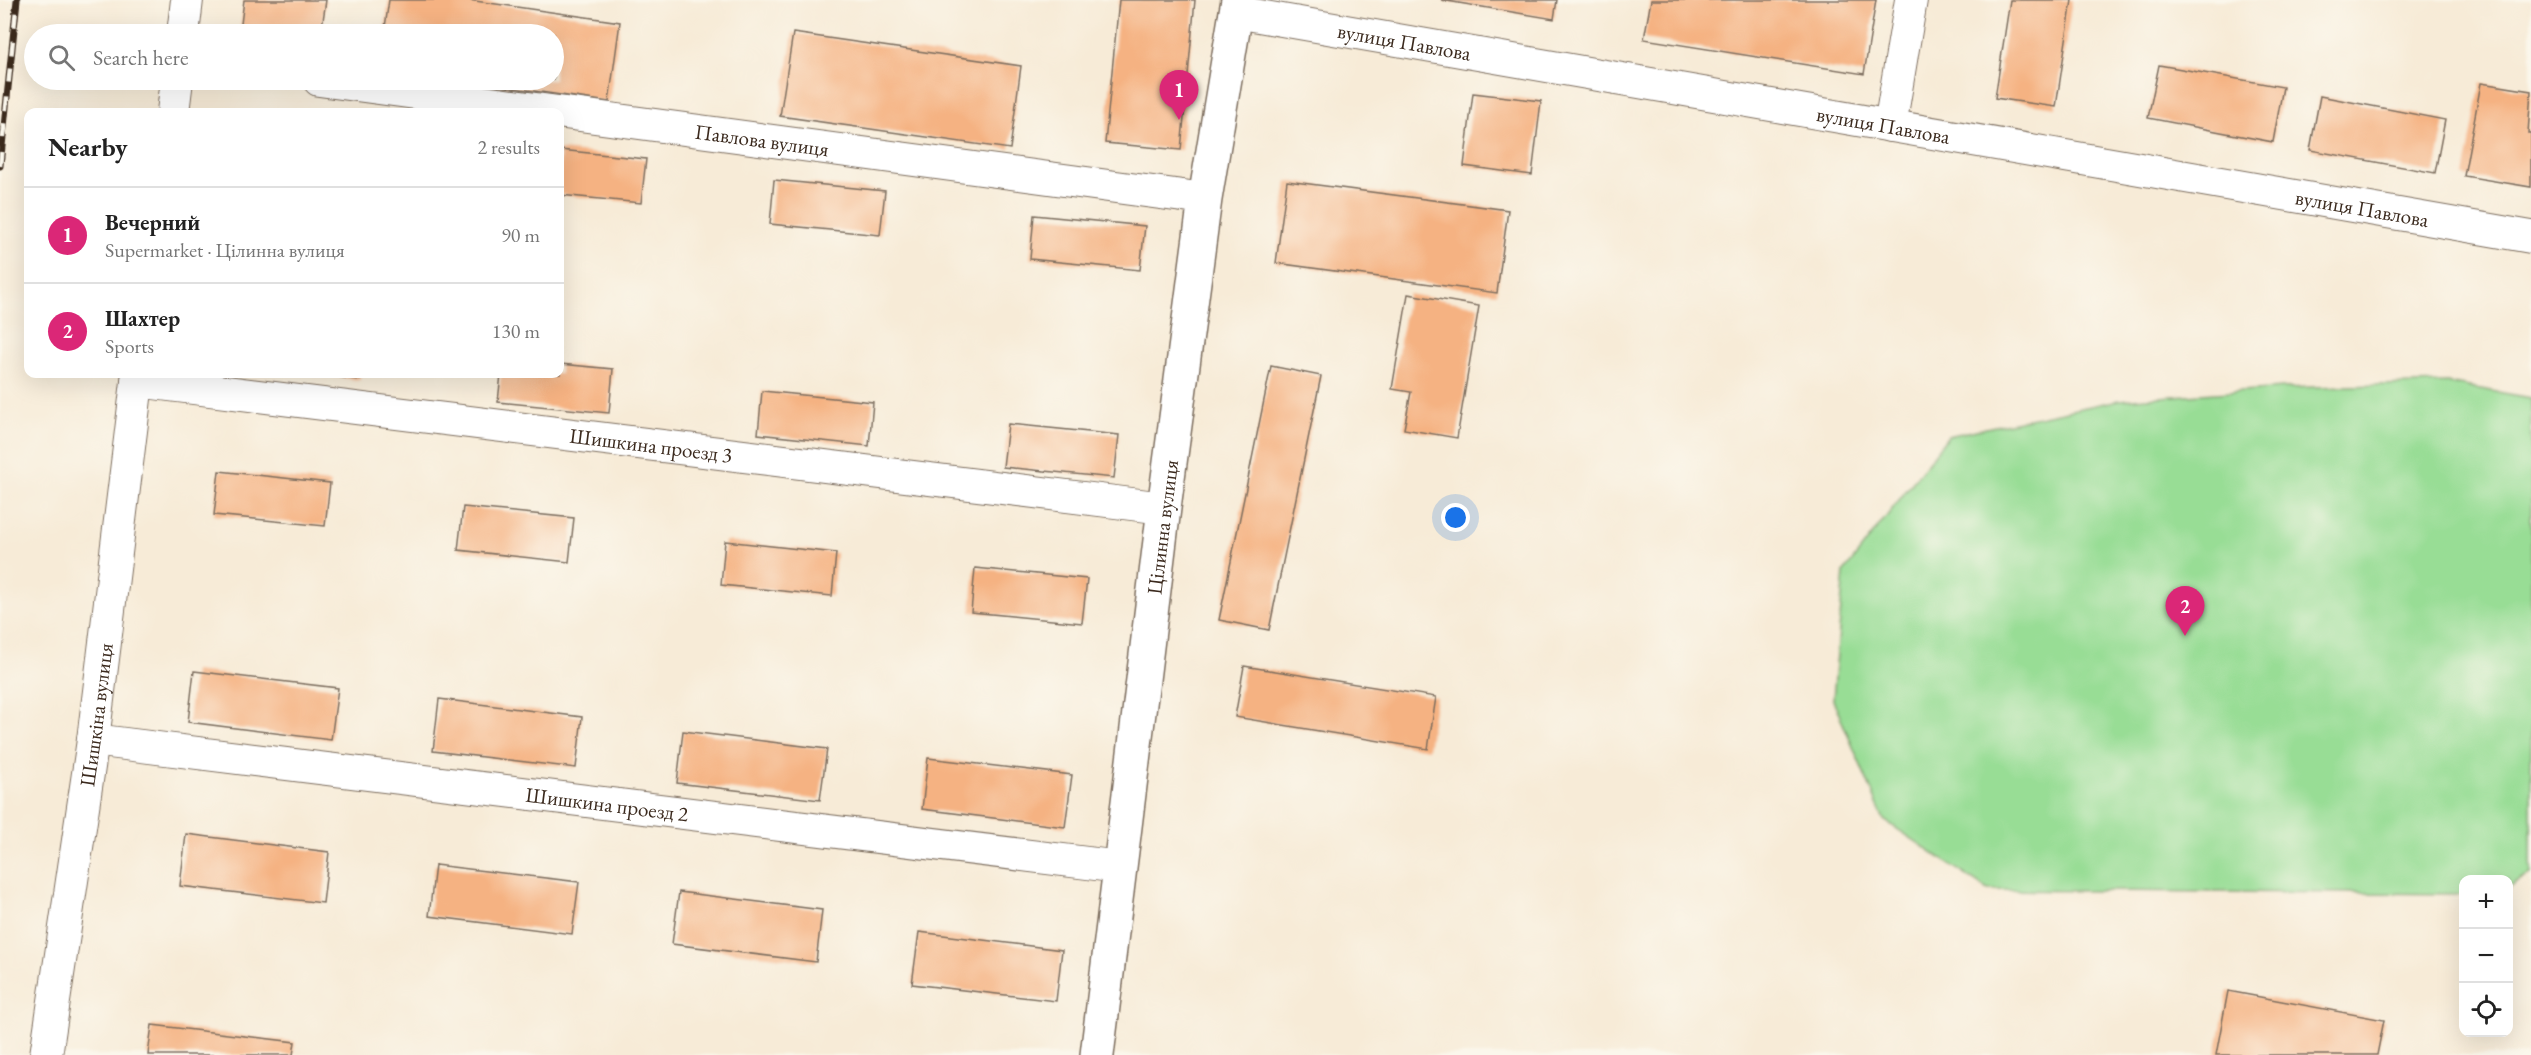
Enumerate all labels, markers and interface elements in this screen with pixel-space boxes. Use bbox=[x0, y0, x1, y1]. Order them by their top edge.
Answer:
street label: вулиця Павлова bbox=[1336, 16, 1474, 66]
search box bbox=[24, 24, 564, 90]
icon: search bbox=[45, 41, 78, 74]
text: Search here bbox=[93, 43, 188, 72]
pin: 1 bbox=[1160, 70, 1198, 120]
street label: вулиця Павлова bbox=[1814, 100, 1953, 149]
street label: Павлова вулиця bbox=[693, 117, 831, 162]
text: Nearby bbox=[48, 130, 128, 164]
text: 2 results bbox=[477, 134, 540, 160]
street label: вулиця Павлова bbox=[2293, 183, 2432, 233]
text: Вечерний bbox=[105, 208, 200, 237]
text: 1 bbox=[62, 222, 73, 248]
text: 90 m bbox=[501, 222, 540, 248]
text: Supermarket · Цілинна вулиця bbox=[105, 237, 345, 263]
text: Шахтер bbox=[105, 304, 180, 333]
text: 2 bbox=[62, 318, 73, 344]
text: 130 m bbox=[492, 318, 540, 344]
text: Sports bbox=[105, 333, 154, 359]
street label: Шишкина проезд 3 bbox=[568, 421, 734, 468]
street label: Цілинна вулиця bbox=[1140, 458, 1184, 596]
your location bbox=[1441, 503, 1470, 532]
pin: 2 bbox=[2166, 586, 2204, 636]
street label: Шишкіна вулиця bbox=[73, 641, 118, 788]
street label: Шишкина проезд 2 bbox=[524, 780, 690, 827]
map controls bbox=[2459, 875, 2513, 1037]
button: + bbox=[2459, 875, 2513, 929]
button: − bbox=[2459, 929, 2513, 983]
button: locate bbox=[2459, 983, 2513, 1037]

